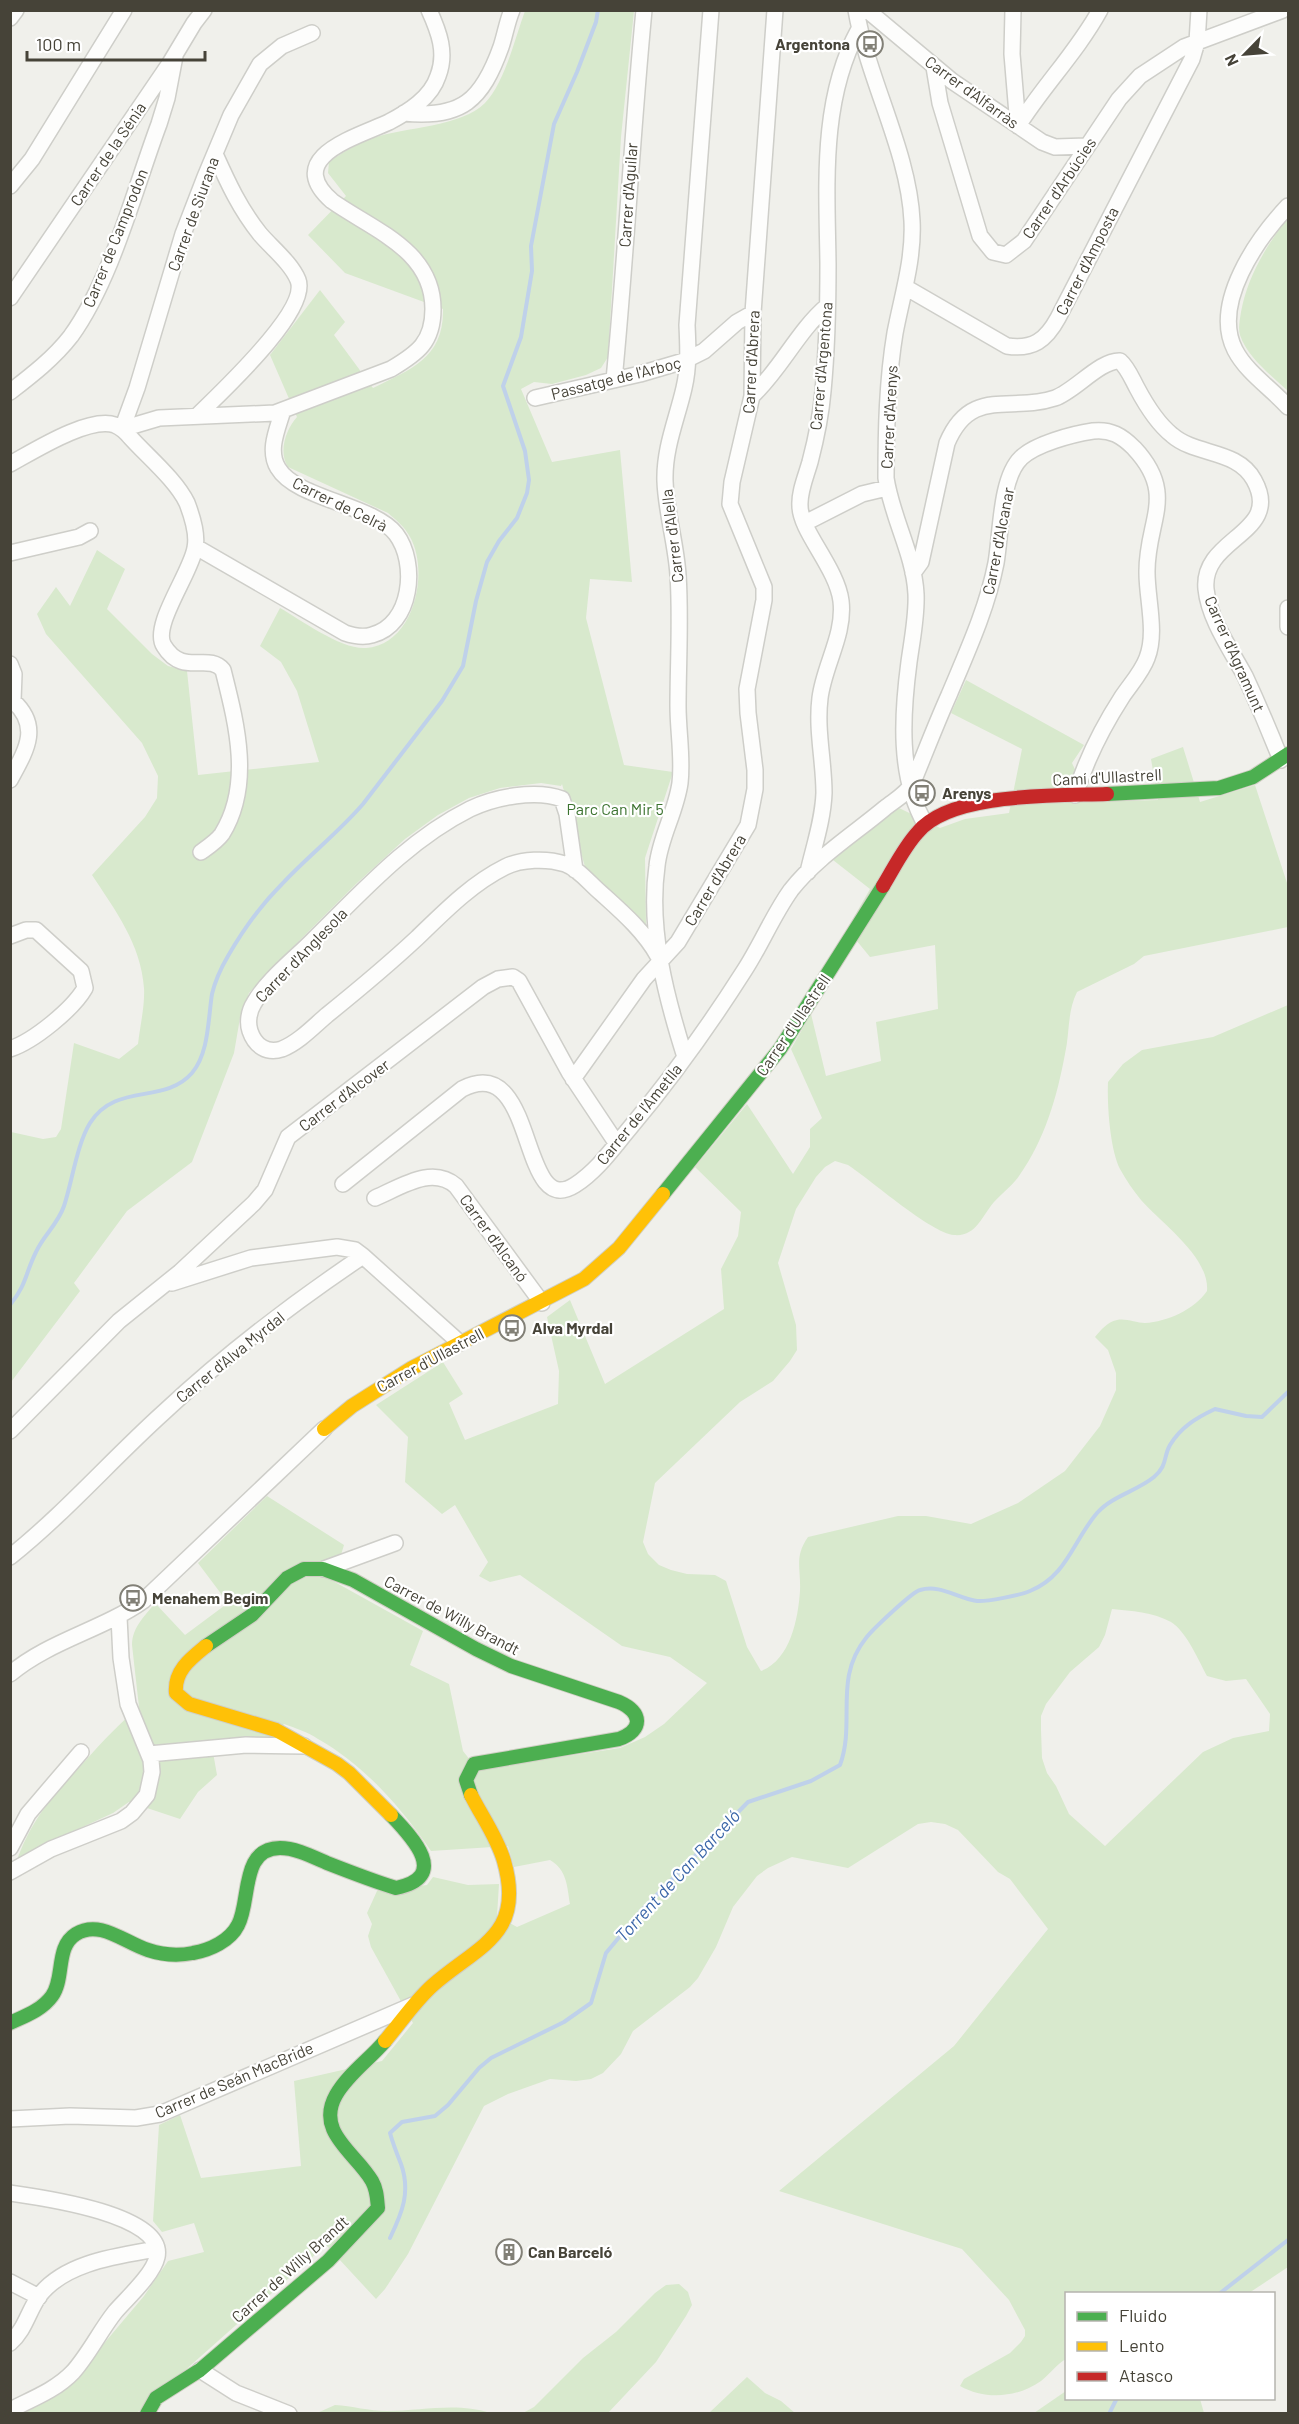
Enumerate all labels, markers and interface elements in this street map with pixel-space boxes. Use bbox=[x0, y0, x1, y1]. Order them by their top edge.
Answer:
scale bar bbox=[27, 24, 206, 62]
north arrow bbox=[1215, 24, 1275, 84]
bus stop icon: Argentona bbox=[855, 29, 885, 59]
text: 100 m bbox=[36, 33, 81, 55]
place label: Argentona bbox=[775, 34, 850, 53]
street label: Carrer d'Alfarràs bbox=[922, 51, 1023, 132]
text: N bbox=[1220, 52, 1242, 69]
street label: Carrer de la Sénia bbox=[66, 98, 149, 209]
street label: Carrer d'Arbúcies bbox=[1018, 133, 1100, 242]
street label: Carrer d'Aguilar bbox=[614, 142, 641, 248]
street label: Carrer de Siurana bbox=[163, 154, 222, 274]
street label: Carrer de Camprodon bbox=[78, 166, 151, 310]
street label: Carrer d'Amposta bbox=[1051, 204, 1122, 318]
street label: Carrer d'Argentona bbox=[805, 301, 836, 431]
street label: Carrer d'Abrera bbox=[738, 310, 763, 414]
street label: Passatge de l'Arboç bbox=[549, 352, 683, 403]
street label: Carrer d'Arenys bbox=[876, 365, 901, 469]
street label: Carrer de Celrà bbox=[290, 472, 391, 535]
street label: Carrer d'Alcanar bbox=[978, 485, 1017, 596]
street label: Carrer d'Alella bbox=[656, 488, 687, 584]
street label: Carrer d'Agramunt bbox=[1201, 593, 1270, 715]
street label: Camí d'Ullastrell bbox=[1052, 764, 1162, 789]
bus stop icon: Arenys bbox=[907, 778, 937, 808]
place label: Arenys bbox=[942, 783, 991, 802]
park label: Parc Can Mir 5 bbox=[566, 799, 664, 818]
street label: Carrer d'Abrera bbox=[680, 830, 749, 929]
street label: Carrer d'Anglesola bbox=[251, 903, 351, 1006]
street label: Carrer d'Ullastrell bbox=[751, 970, 834, 1079]
street label: Carrer d'Alcover bbox=[295, 1054, 393, 1135]
street label: Carrer de l'Ametlla bbox=[592, 1059, 685, 1168]
street label: Carrer d'Alcanó bbox=[456, 1190, 533, 1285]
street label: Carrer d'Alva Myrdal bbox=[172, 1307, 288, 1406]
bus stop icon: Alva Myrdal bbox=[497, 1313, 527, 1343]
place label: Alva Myrdal bbox=[532, 1318, 613, 1337]
street label: Carrer d'Ullastrell bbox=[373, 1323, 487, 1396]
street label: Carrer de Willy Brandt bbox=[381, 1571, 523, 1658]
bus stop icon: Menahem Begim bbox=[118, 1583, 148, 1613]
place label: Menahem Begim bbox=[152, 1588, 268, 1607]
water label: Torrent de Can Barceló bbox=[610, 1805, 744, 1946]
street label: Carrer de Seán MacBride bbox=[152, 2038, 316, 2122]
street label: Carrer de Willy Brandt bbox=[227, 2211, 352, 2326]
building icon: Can Barceló bbox=[494, 2237, 524, 2267]
place label: Can Barceló bbox=[528, 2242, 612, 2261]
legend bbox=[1065, 2292, 1275, 2400]
text: Fluido bbox=[1119, 2304, 1167, 2326]
text: Lento bbox=[1119, 2334, 1165, 2356]
text: Atasco bbox=[1119, 2364, 1173, 2386]

